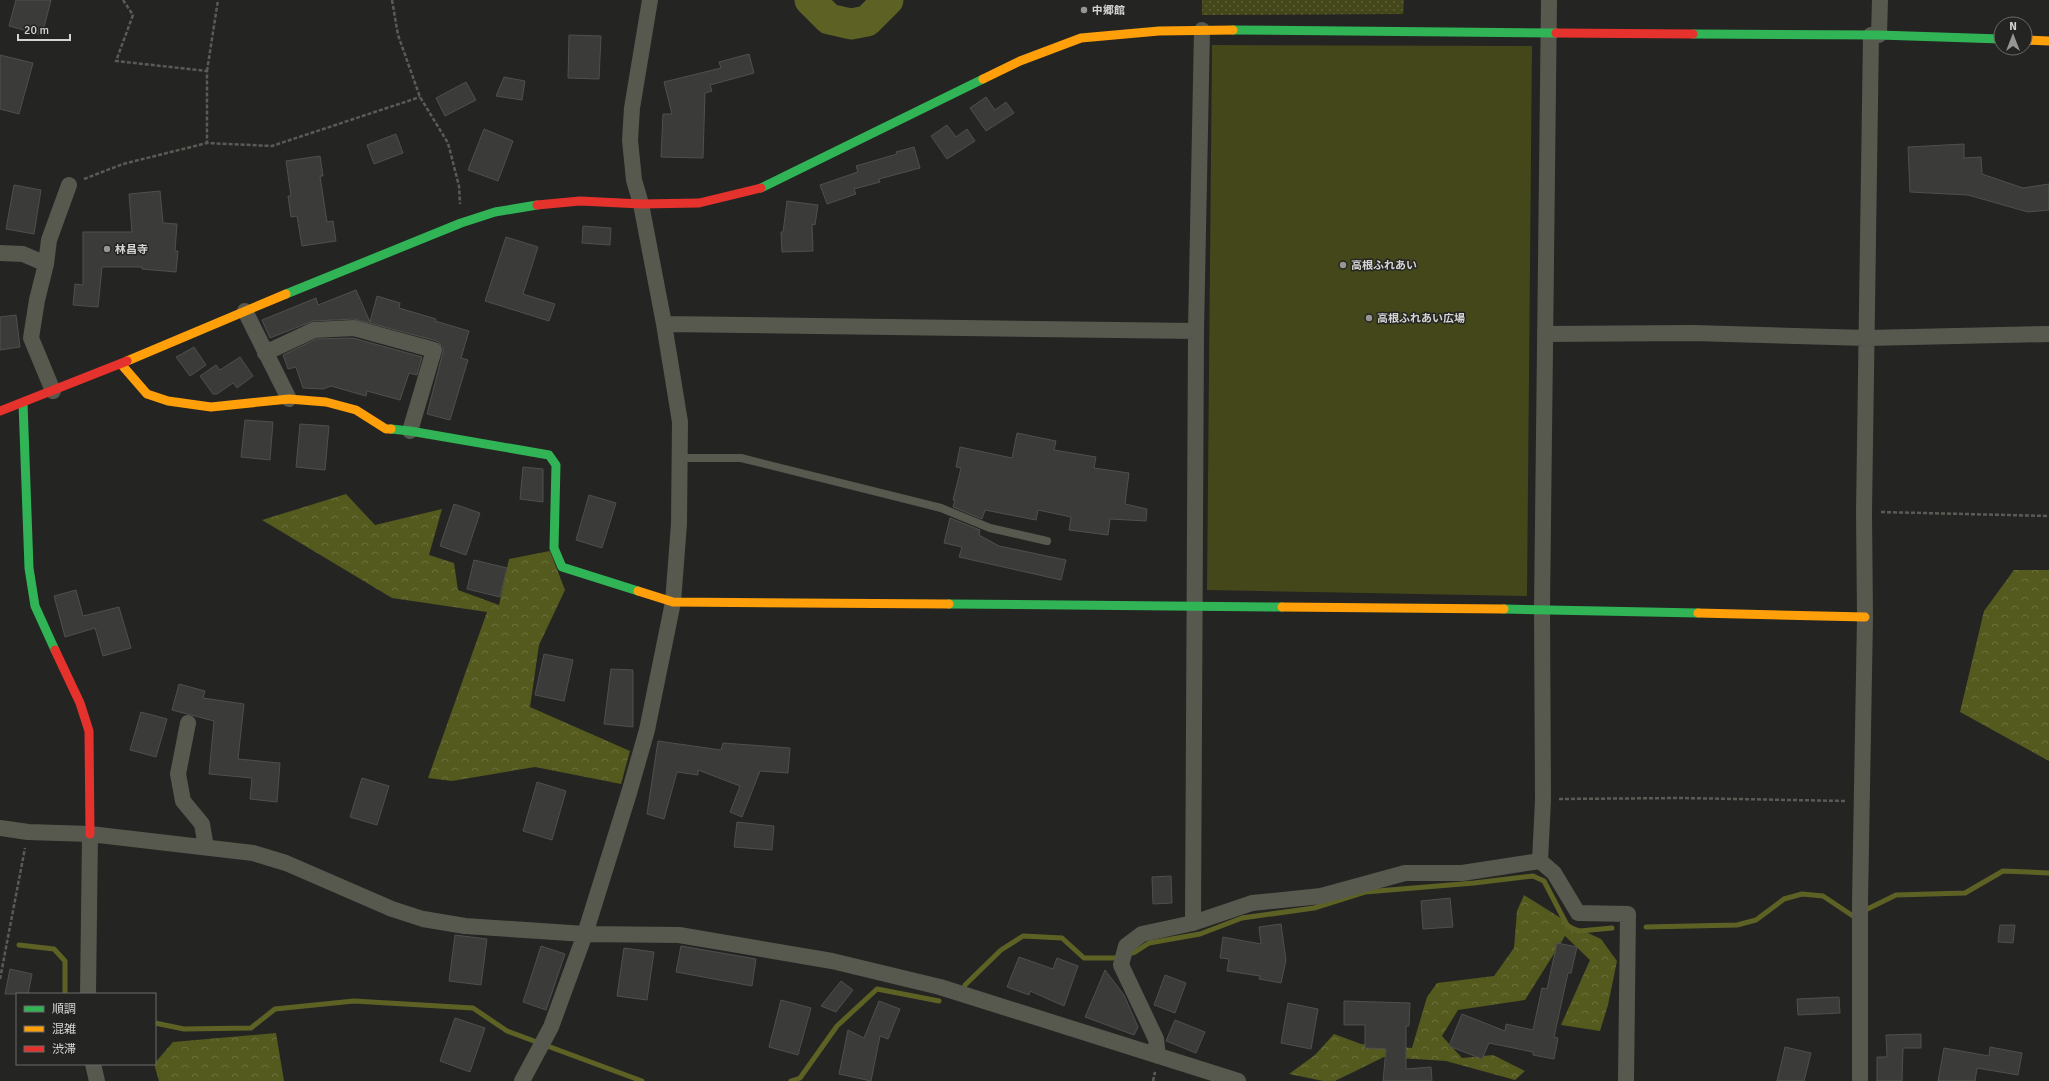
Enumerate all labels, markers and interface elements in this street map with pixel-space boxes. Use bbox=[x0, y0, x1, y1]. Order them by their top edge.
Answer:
place label: 中郷館 bbox=[1092, 4, 1125, 17]
marker: 中郷館 bbox=[1079, 5, 1089, 15]
scale bar bbox=[18, 16, 70, 42]
north arrow bbox=[1993, 16, 2033, 56]
text: N bbox=[2009, 20, 2017, 33]
text: 20 m bbox=[24, 23, 49, 38]
place label: 林昌寺 bbox=[115, 243, 148, 256]
marker: 林昌寺 bbox=[102, 244, 112, 254]
place label: 高根ふれあい bbox=[1351, 259, 1417, 272]
marker: 高根ふれあい bbox=[1338, 260, 1348, 270]
place label: 高根ふれあい広場 bbox=[1377, 312, 1465, 325]
marker: 高根ふれあい広場 bbox=[1364, 313, 1374, 323]
legend bbox=[16, 993, 156, 1065]
text: 順調 bbox=[52, 1002, 76, 1017]
text: 混雑 bbox=[52, 1022, 76, 1037]
text: 渋滞 bbox=[52, 1042, 76, 1057]

